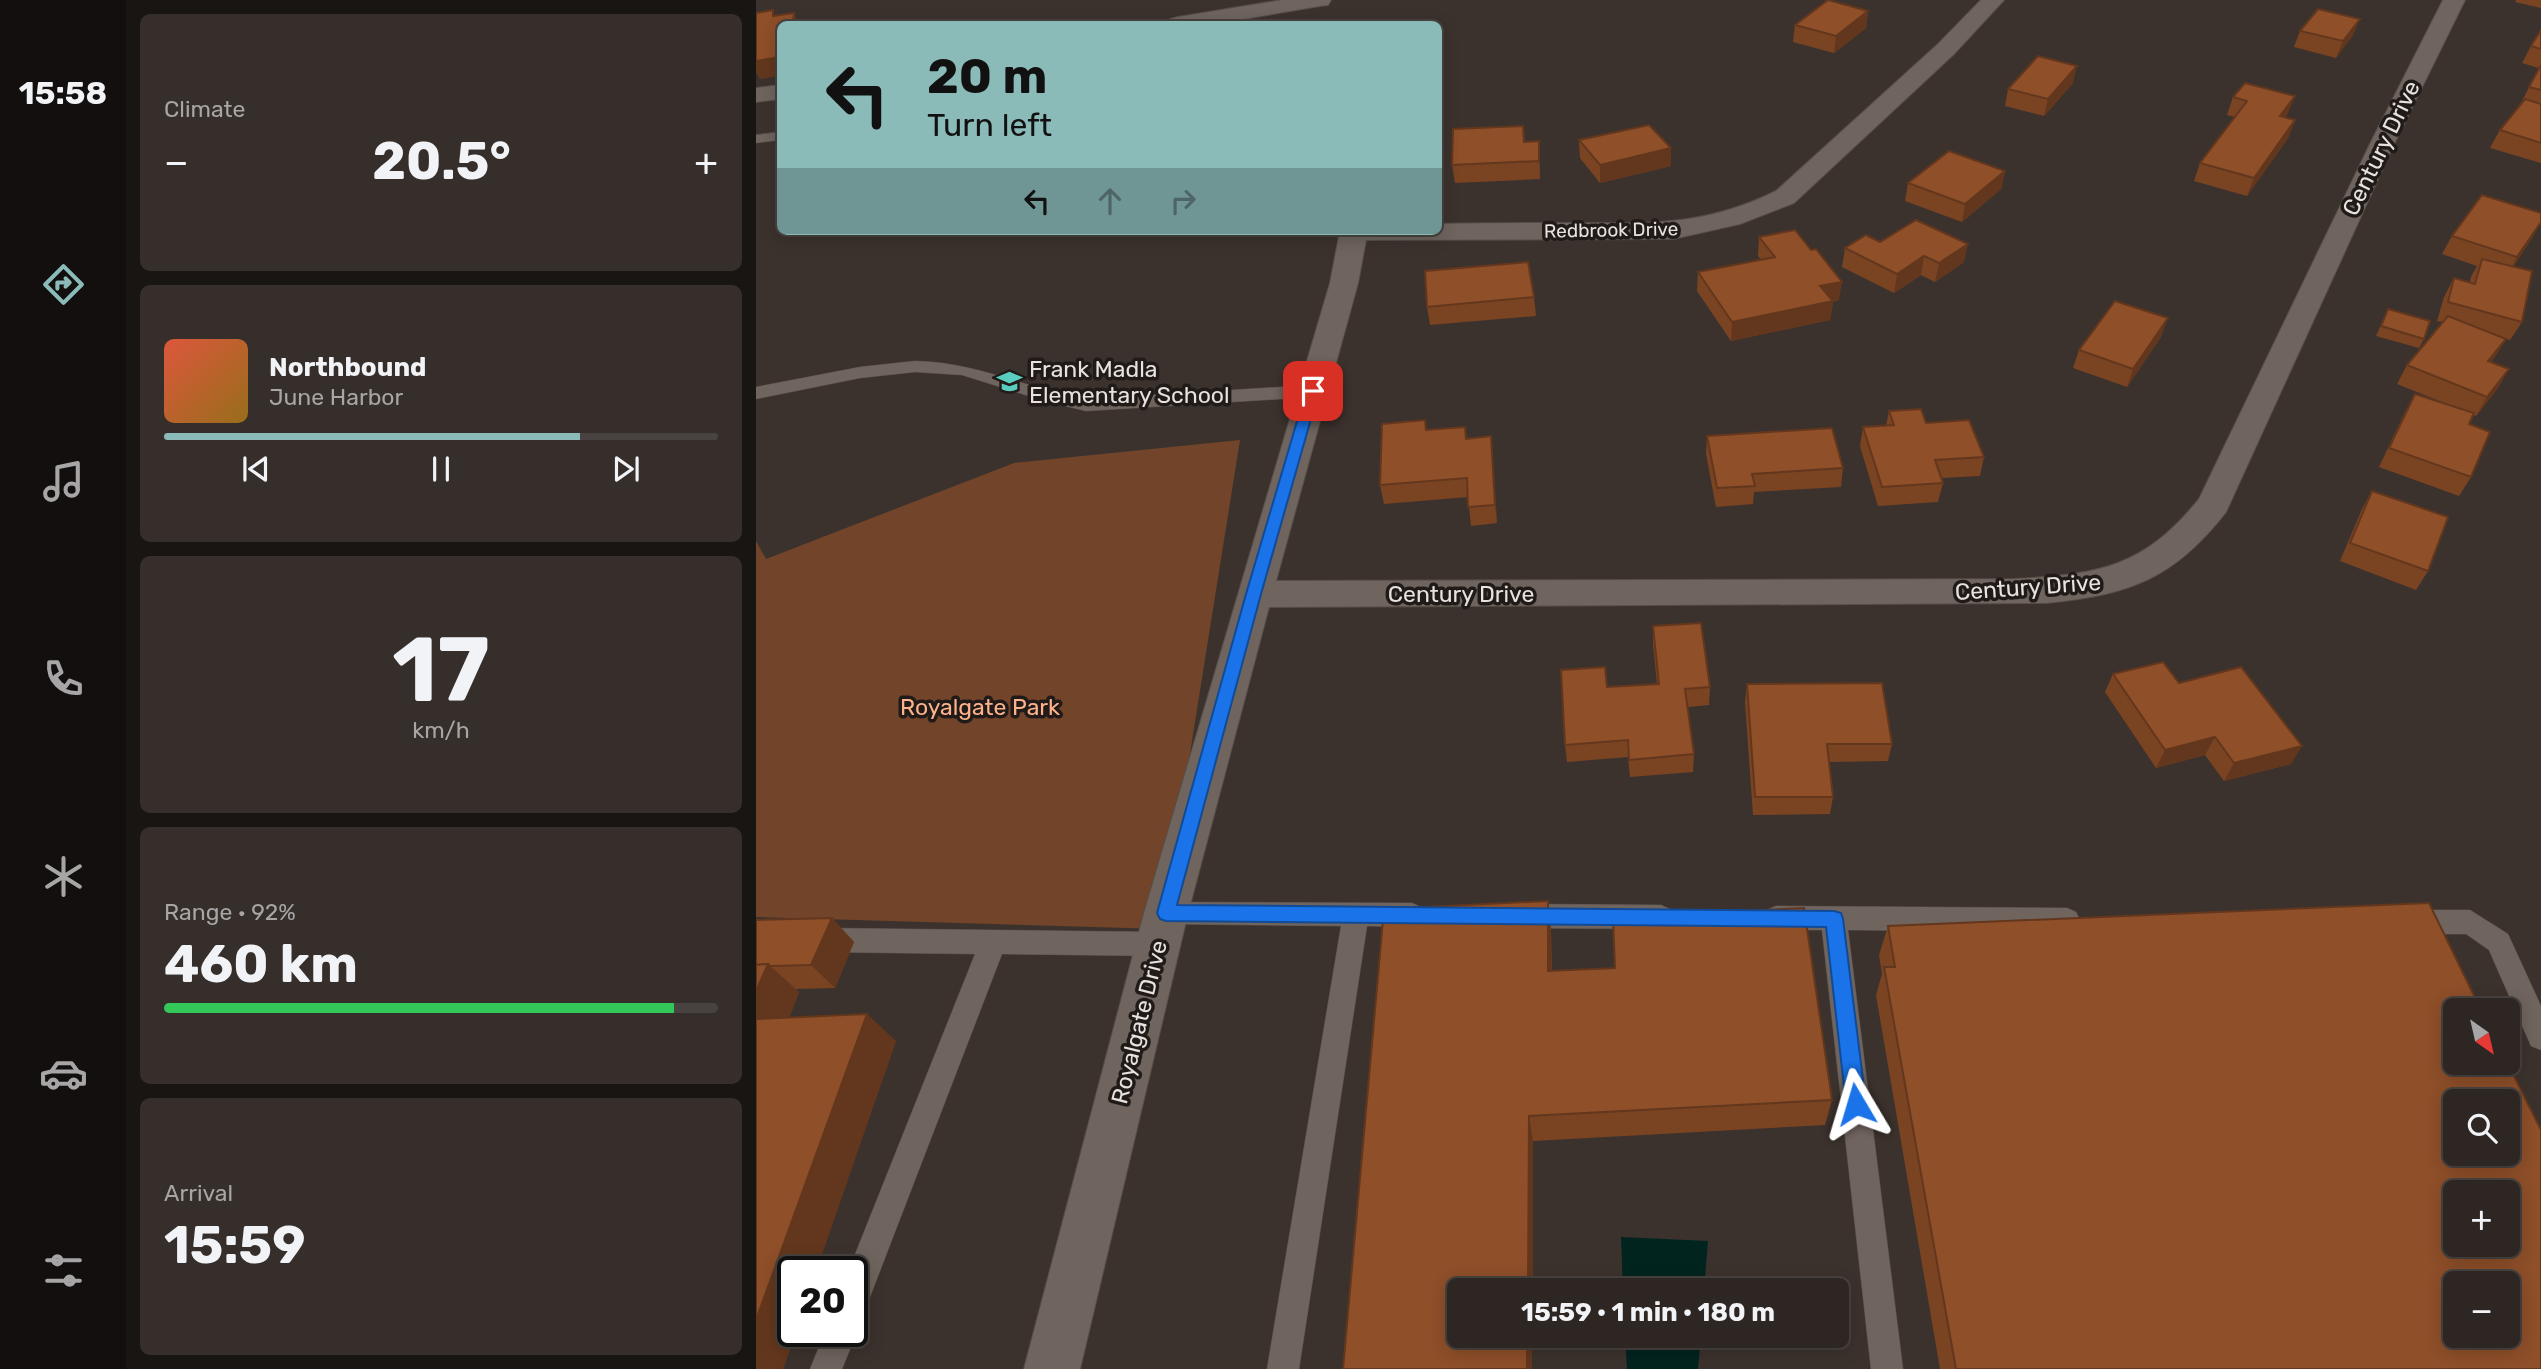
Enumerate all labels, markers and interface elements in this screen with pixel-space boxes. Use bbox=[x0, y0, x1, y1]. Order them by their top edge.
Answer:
text: 20 m bbox=[927, 47, 1048, 105]
icon: left bbox=[812, 49, 903, 140]
text: 15:58 bbox=[19, 74, 107, 112]
street label: Century Drive bbox=[2336, 76, 2426, 220]
text: Climate bbox=[164, 95, 245, 123]
text: Turn left bbox=[927, 106, 1052, 144]
text: 20.5° bbox=[372, 130, 511, 192]
text: − bbox=[164, 139, 189, 185]
text: + bbox=[694, 139, 718, 185]
icon: left bbox=[1018, 182, 1056, 220]
icon: ahead bbox=[1091, 182, 1129, 220]
icon: right bbox=[1164, 182, 1202, 220]
street label: Redbrook Drive bbox=[1544, 217, 1678, 243]
icon: directions bbox=[39, 260, 88, 309]
text: Northbound bbox=[269, 352, 427, 383]
place label: Frank Madla Elementary School bbox=[1029, 355, 1230, 409]
pin bbox=[1283, 361, 1343, 421]
school or university icon: Frank Madla Elementary School bbox=[995, 368, 1023, 396]
icon: arrive bbox=[1294, 372, 1332, 410]
text: June Harbor bbox=[269, 383, 403, 411]
icon: previous bbox=[237, 450, 275, 488]
icon: pause bbox=[422, 450, 460, 488]
icon: next bbox=[607, 450, 645, 488]
icon: music bbox=[39, 457, 88, 506]
street label: Century Drive bbox=[1954, 568, 2102, 606]
street label: Century Drive bbox=[1388, 580, 1534, 608]
text: 17 bbox=[392, 616, 490, 724]
icon: phone bbox=[39, 654, 88, 703]
park label: Royalgate Park bbox=[900, 693, 1060, 721]
text: km/h bbox=[412, 716, 470, 744]
icon: climate bbox=[39, 852, 88, 901]
text: Range · 92% bbox=[164, 898, 296, 926]
text: 460 km bbox=[164, 933, 358, 995]
street label: Royalgate Drive bbox=[1105, 937, 1173, 1107]
north arrow bbox=[2443, 998, 2520, 1074]
map controls bbox=[2443, 998, 2520, 1348]
icon: car bbox=[39, 1049, 88, 1098]
position arrow bbox=[1819, 1067, 1893, 1141]
button: search bbox=[2443, 1089, 2520, 1166]
text: Arrival bbox=[164, 1179, 233, 1207]
button: + bbox=[2443, 1180, 2520, 1257]
text: 15:59 bbox=[164, 1214, 306, 1276]
icon: filters bbox=[39, 1246, 88, 1295]
speed limit sign: 20 bbox=[777, 1256, 868, 1347]
button: − bbox=[2443, 1271, 2520, 1348]
text: 15:59 · 1 min · 180 m bbox=[1521, 1297, 1775, 1328]

